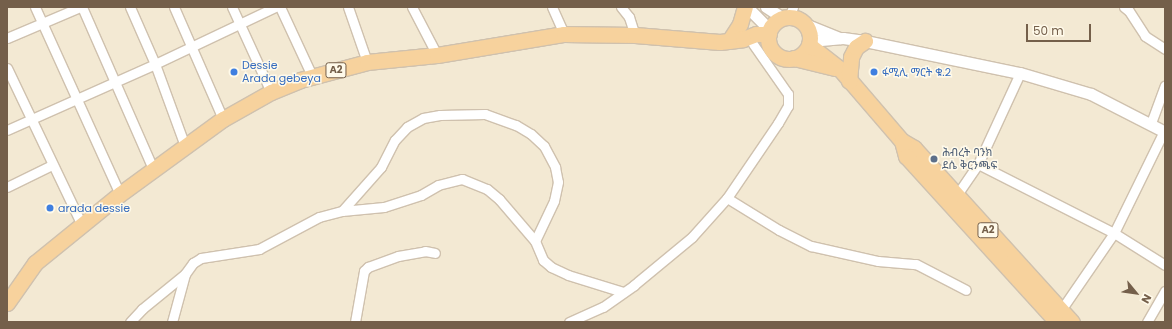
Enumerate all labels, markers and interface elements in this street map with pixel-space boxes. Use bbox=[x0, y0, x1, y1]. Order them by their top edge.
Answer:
scale bar bbox=[1028, 16, 1093, 42]
text: 50 m bbox=[1033, 22, 1064, 39]
place label: Dessie Arada gebeya bbox=[242, 59, 321, 85]
road number: A2 bbox=[325, 62, 347, 78]
place label: ፋሚሊ ማርት ቁ.2 bbox=[882, 65, 951, 79]
marker: Dessie Arada gebeya bbox=[229, 67, 239, 77]
marker: ፋሚሊ ማርት ቁ.2 bbox=[869, 67, 879, 77]
place label: ሕብረት ባንክ ደሴ ቅርንጫፍ bbox=[942, 146, 997, 172]
marker: ሕብረት ባንክ ደሴ ቅርንጫፍ bbox=[929, 154, 939, 164]
place label: arada dessie bbox=[58, 201, 130, 215]
marker: arada dessie bbox=[45, 203, 55, 213]
road number: A2 bbox=[977, 222, 999, 238]
north arrow bbox=[1116, 273, 1156, 313]
text: N bbox=[1137, 291, 1155, 306]

